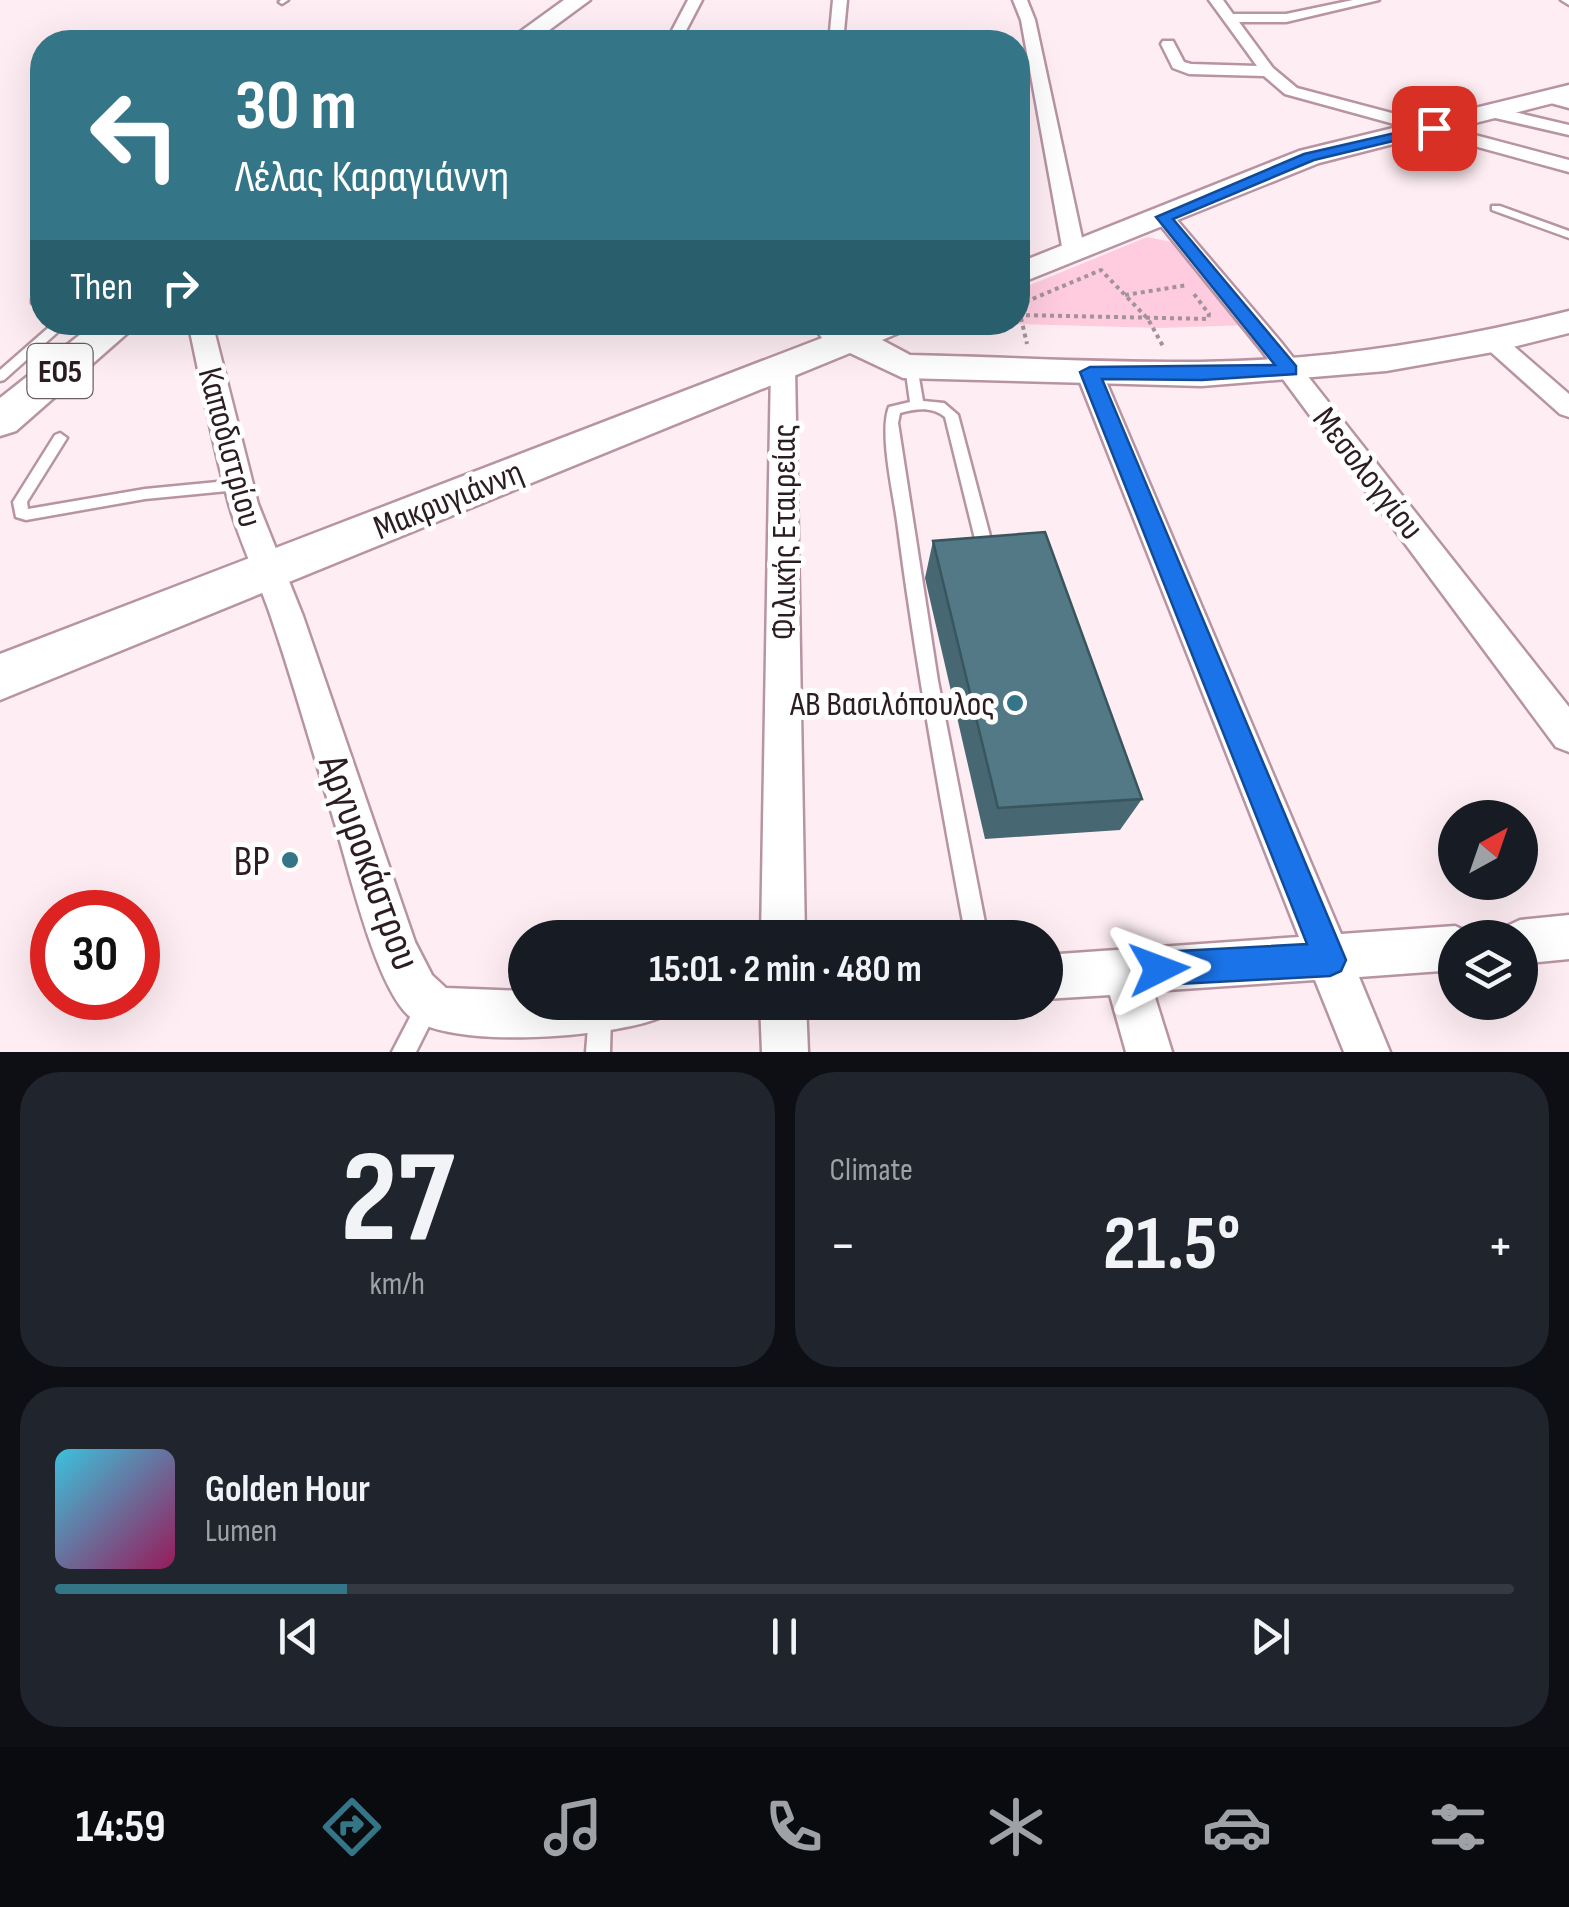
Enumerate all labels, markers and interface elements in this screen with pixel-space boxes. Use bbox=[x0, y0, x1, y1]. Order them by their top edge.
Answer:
text: 30 m bbox=[235, 65, 357, 149]
icon: left bbox=[70, 70, 200, 200]
pin bbox=[1392, 86, 1477, 171]
icon: arrive bbox=[1407, 101, 1462, 156]
text: Λέλας Καραγιάννη bbox=[235, 150, 509, 205]
icon: right bbox=[153, 260, 208, 315]
text: Then bbox=[70, 265, 133, 310]
road number: ΕΟ5 bbox=[28, 344, 92, 398]
street label: Καποδιστρίου bbox=[188, 363, 271, 532]
street label: Μεσολογγίου bbox=[1303, 399, 1433, 549]
street label: Φιλικής Εταιρείας bbox=[763, 424, 806, 640]
street label: Μακρυγιάννη bbox=[367, 451, 530, 550]
place label: ΑΒ Βασιλόπουλος bbox=[789, 683, 995, 726]
marker: ΑΒ Βασιλόπουλος bbox=[1004, 692, 1026, 714]
street label: Αργυροκάστρου bbox=[306, 748, 431, 977]
north arrow bbox=[1438, 800, 1538, 900]
map controls bbox=[1438, 800, 1538, 1020]
place label: BP bbox=[234, 837, 270, 888]
marker: BP bbox=[279, 849, 301, 871]
speed limit sign: 30 bbox=[30, 890, 160, 1020]
position arrow bbox=[1107, 917, 1211, 1021]
button: layers bbox=[1438, 920, 1538, 1020]
text: 15:01 · 2 min · 480 m bbox=[649, 947, 922, 992]
text: 27 bbox=[340, 1122, 454, 1278]
text: Climate bbox=[830, 1151, 913, 1190]
text: 21.5° bbox=[1103, 1200, 1241, 1291]
text: − bbox=[830, 1213, 856, 1280]
text: + bbox=[1487, 1213, 1514, 1280]
text: km/h bbox=[370, 1265, 425, 1304]
text: Golden Hour bbox=[205, 1467, 370, 1512]
text: Lumen bbox=[205, 1512, 277, 1551]
icon: previous bbox=[271, 1609, 326, 1664]
icon: pause bbox=[757, 1609, 812, 1664]
icon: next bbox=[1243, 1609, 1298, 1664]
icon: directions bbox=[317, 1792, 387, 1862]
icon: music bbox=[538, 1792, 608, 1862]
icon: phone bbox=[759, 1792, 829, 1862]
icon: climate bbox=[981, 1792, 1051, 1862]
icon: car bbox=[1202, 1792, 1272, 1862]
icon: filters bbox=[1423, 1792, 1493, 1862]
text: 14:59 bbox=[76, 1800, 166, 1855]

